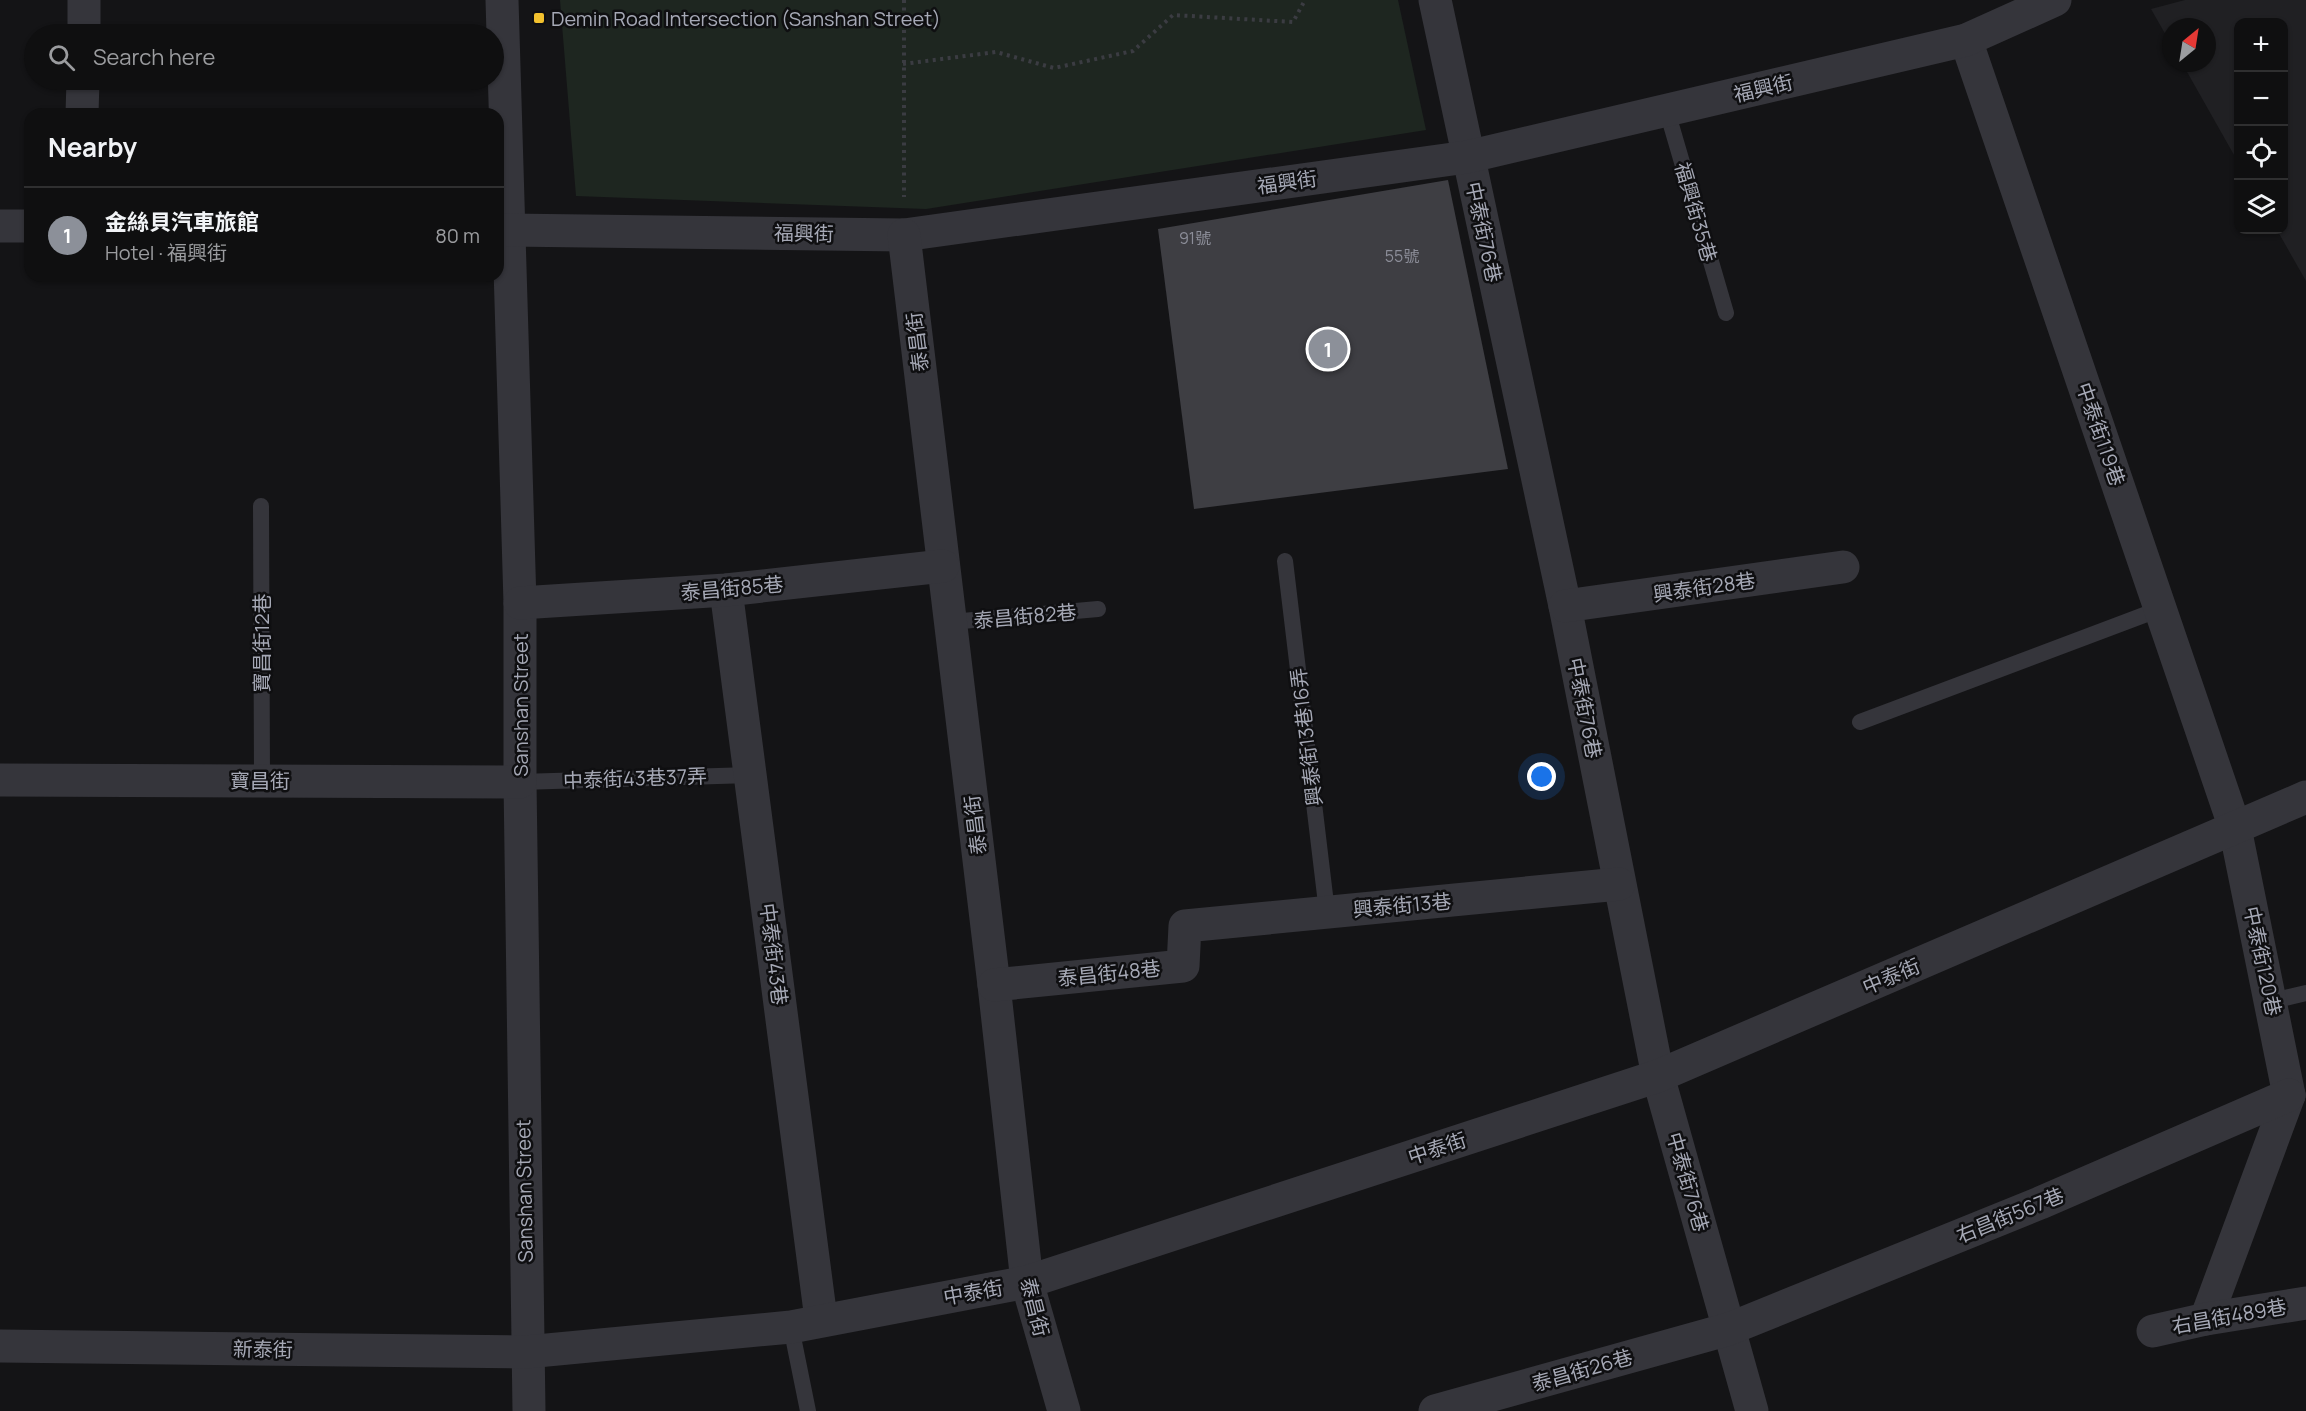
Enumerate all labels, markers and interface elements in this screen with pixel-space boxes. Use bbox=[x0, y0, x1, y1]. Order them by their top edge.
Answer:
place label: Demin Road Intersection (Sanshan Street) bbox=[551, 5, 941, 32]
marker: Demin Road Intersection (Sanshan Street) bbox=[532, 11, 546, 25]
north arrow bbox=[2162, 18, 2216, 72]
map controls bbox=[2234, 18, 2288, 234]
button: + bbox=[2234, 18, 2288, 72]
search box bbox=[24, 24, 504, 90]
icon: search bbox=[45, 41, 78, 74]
text: Search here bbox=[93, 42, 215, 72]
street label: 福興街 bbox=[1731, 68, 1795, 108]
button: − bbox=[2234, 72, 2288, 126]
button: locate bbox=[2234, 126, 2288, 180]
text: Nearby bbox=[48, 129, 137, 165]
street label: 福興街35巷 bbox=[1669, 159, 1723, 265]
street label: 福興街 bbox=[1255, 164, 1319, 200]
street label: 中泰街76巷 bbox=[1460, 179, 1508, 285]
button: layers bbox=[2234, 180, 2288, 234]
text: 金絲貝汽車旅館 bbox=[105, 207, 259, 237]
street label: 福興街 bbox=[774, 219, 834, 247]
text: 1 bbox=[63, 222, 72, 249]
text: 80 m bbox=[435, 222, 480, 249]
house number: 91號 bbox=[1179, 227, 1211, 249]
text: Hotel · 福興街 bbox=[105, 239, 227, 266]
house number: 55號 bbox=[1385, 245, 1419, 267]
street label: 泰昌街 bbox=[900, 311, 934, 373]
pin: 1 bbox=[1308, 326, 1348, 372]
street label: 中泰街119巷 bbox=[2071, 379, 2131, 489]
street label: 興泰街28巷 bbox=[1651, 566, 1757, 608]
street label: 泰昌街85巷 bbox=[679, 570, 785, 606]
street label: 寶昌街12巷 bbox=[248, 593, 275, 693]
street label: 泰昌街82巷 bbox=[973, 598, 1077, 634]
street label: Sanshan Street bbox=[507, 633, 534, 777]
street label: 中泰街76巷 bbox=[1562, 655, 1608, 761]
street label: 興泰街13巷16弄 bbox=[1284, 666, 1328, 808]
street label: 中泰街43巷37弄 bbox=[563, 762, 707, 794]
your location bbox=[1527, 762, 1556, 791]
street label: 寶昌街 bbox=[230, 767, 290, 794]
street label: 泰昌街 bbox=[958, 794, 992, 856]
street label: 興泰街13巷 bbox=[1352, 887, 1452, 923]
street label: 中泰街43巷 bbox=[754, 901, 794, 1007]
street label: 中泰街120巷 bbox=[2238, 904, 2288, 1018]
street label: 中泰街 bbox=[1858, 952, 1924, 1000]
street label: 泰昌街48巷 bbox=[1056, 954, 1162, 992]
street label: Sanshan Street bbox=[509, 1119, 539, 1263]
street label: 中泰街 bbox=[1404, 1126, 1470, 1170]
street label: 中泰街76巷 bbox=[1661, 1129, 1715, 1235]
street label: 右昌街567巷 bbox=[1952, 1181, 2068, 1249]
street label: 中泰街 bbox=[941, 1273, 1005, 1311]
street label: 泰昌街 bbox=[1015, 1275, 1055, 1339]
street label: 右昌街489巷 bbox=[2170, 1293, 2288, 1339]
street label: 新泰街 bbox=[233, 1335, 293, 1363]
street label: 泰昌街26巷 bbox=[1528, 1343, 1636, 1397]

